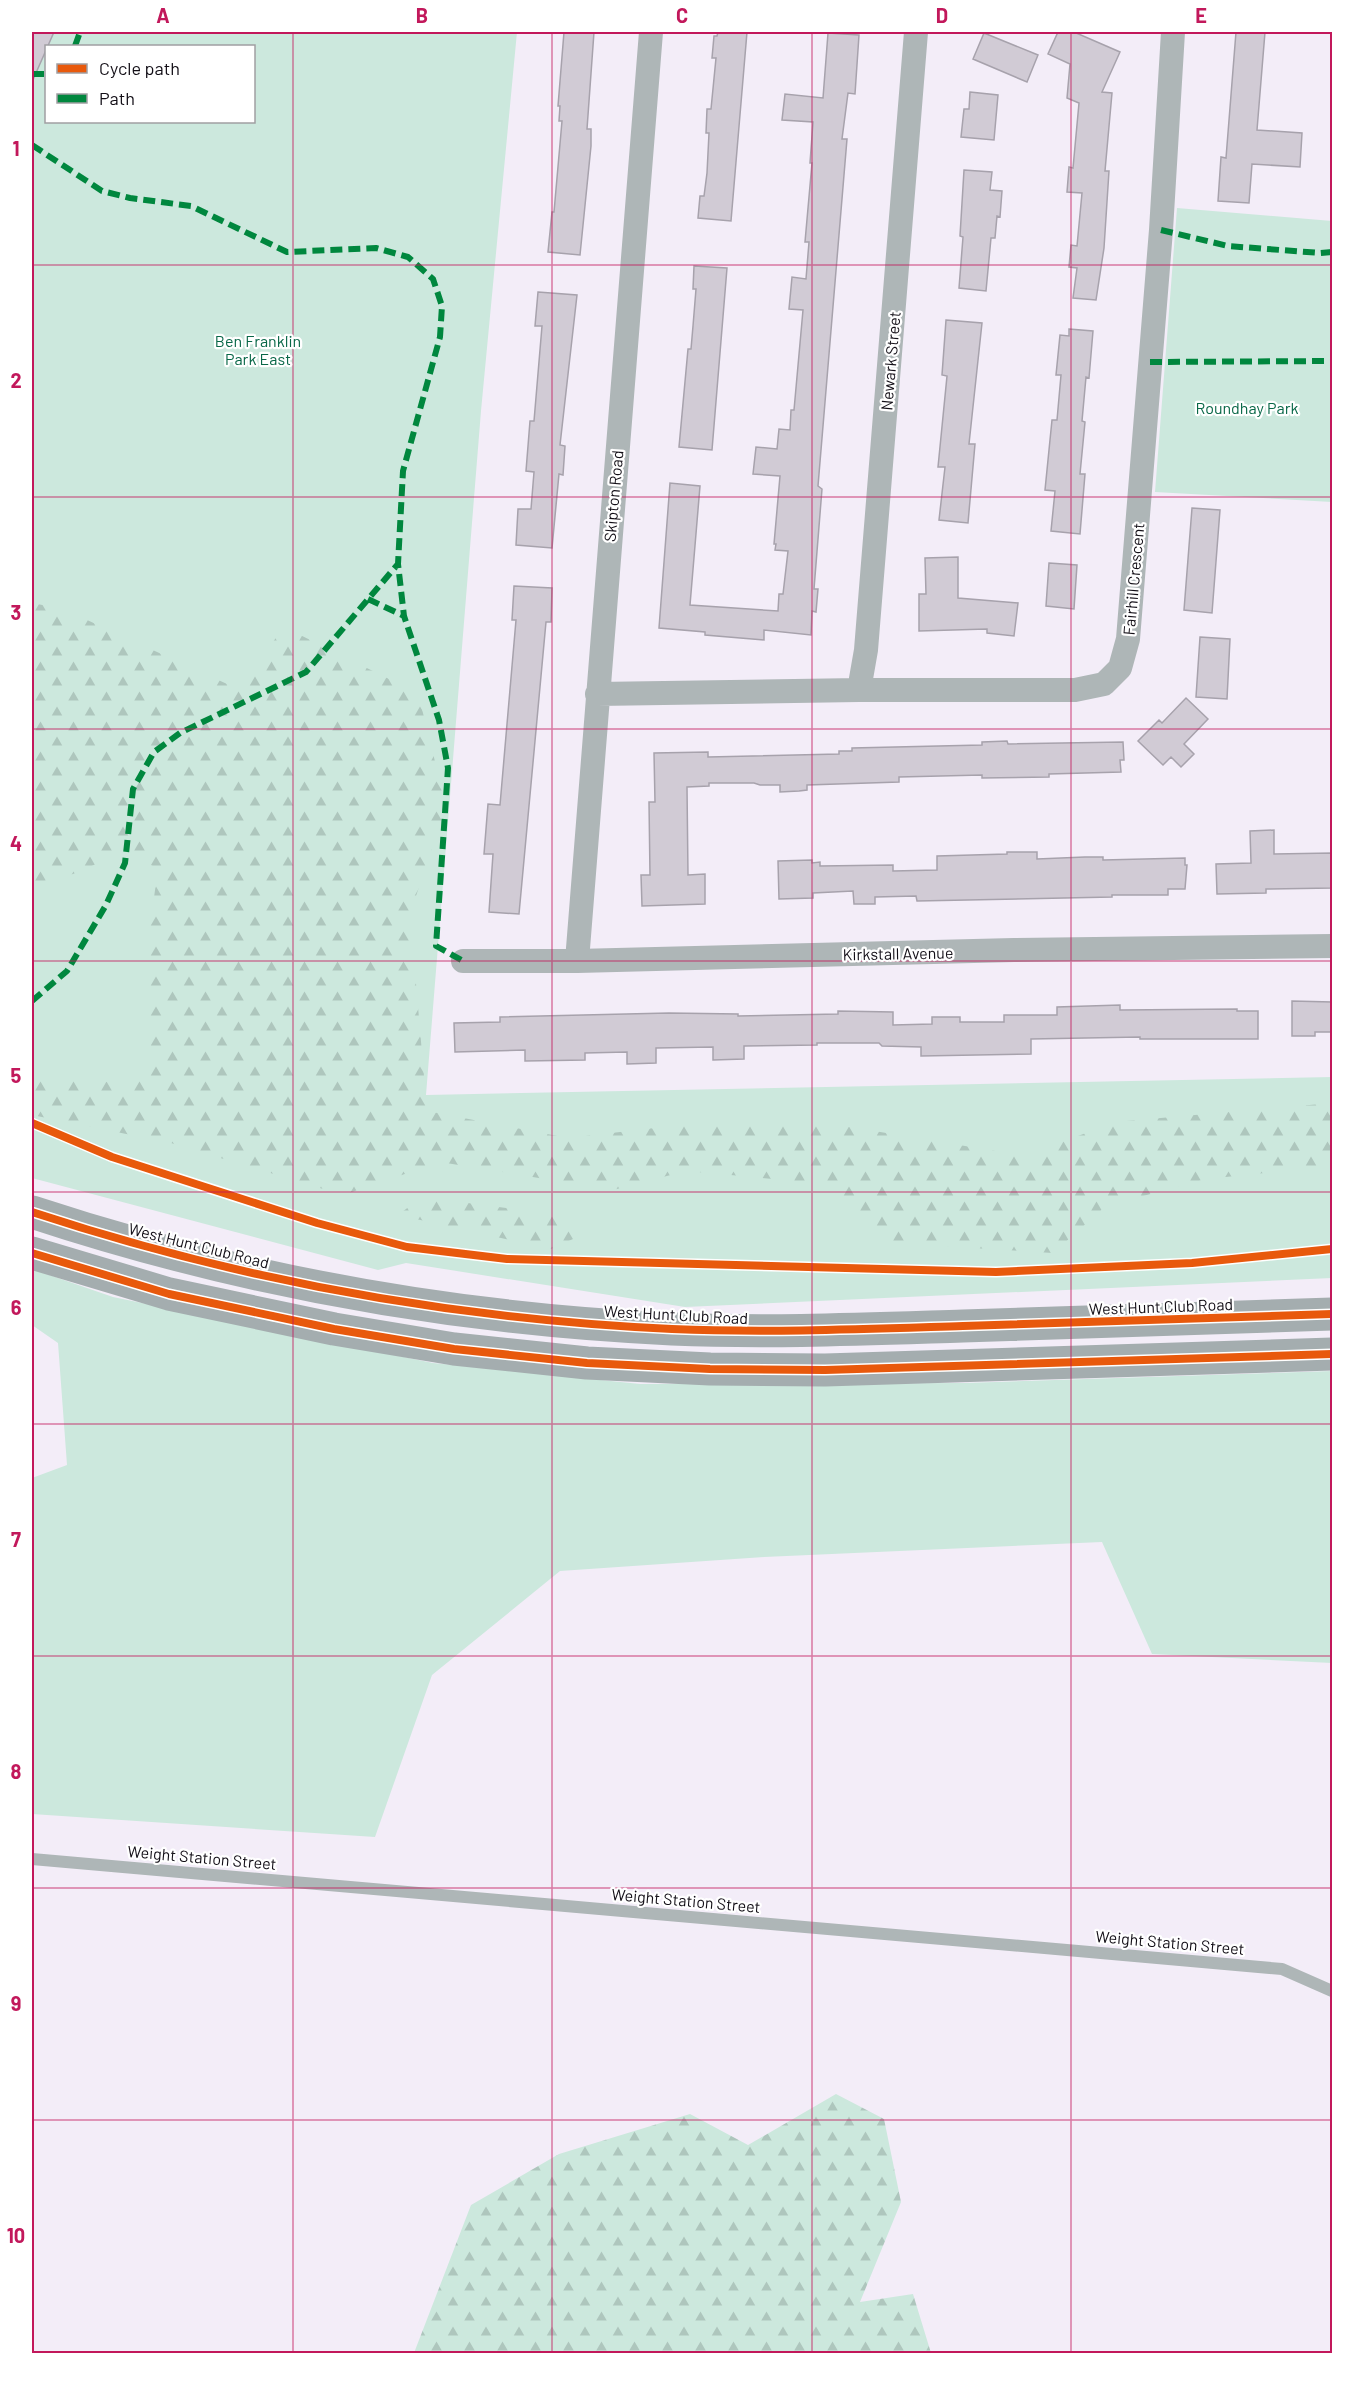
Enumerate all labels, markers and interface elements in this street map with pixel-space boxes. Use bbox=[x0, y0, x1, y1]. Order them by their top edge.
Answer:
text: A bbox=[156, 3, 170, 27]
text: B bbox=[416, 3, 428, 27]
text: C bbox=[676, 3, 688, 27]
text: D bbox=[936, 3, 948, 27]
text: E bbox=[1195, 3, 1207, 27]
legend bbox=[45, 45, 255, 123]
text: Cycle path bbox=[99, 57, 180, 79]
text: Path bbox=[99, 87, 135, 109]
text: 1 bbox=[12, 136, 20, 160]
street label: Newark Street bbox=[876, 311, 904, 411]
park label: Ben Franklin Park East bbox=[215, 331, 301, 368]
text: 2 bbox=[10, 368, 22, 392]
park label: Roundhay Park bbox=[1195, 398, 1299, 417]
street label: Skipton Road bbox=[600, 449, 626, 543]
street label: Fairhill Crescent bbox=[1119, 522, 1147, 636]
text: 3 bbox=[11, 600, 21, 624]
text: 4 bbox=[10, 831, 22, 855]
street label: Kirkstall Avenue bbox=[842, 943, 954, 963]
text: 5 bbox=[11, 1063, 22, 1087]
street label: West Hunt Club Road bbox=[127, 1218, 271, 1272]
street label: West Hunt Club Road bbox=[1089, 1294, 1233, 1318]
text: 6 bbox=[11, 1295, 22, 1319]
street label: West Hunt Club Road bbox=[603, 1301, 749, 1327]
text: 7 bbox=[11, 1527, 21, 1551]
text: 8 bbox=[11, 1759, 22, 1783]
street label: Weight Station Street bbox=[127, 1841, 277, 1873]
street label: Weight Station Street bbox=[611, 1884, 761, 1916]
street label: Weight Station Street bbox=[1095, 1926, 1245, 1958]
text: 9 bbox=[11, 1991, 21, 2015]
text: 10 bbox=[7, 2223, 25, 2247]

